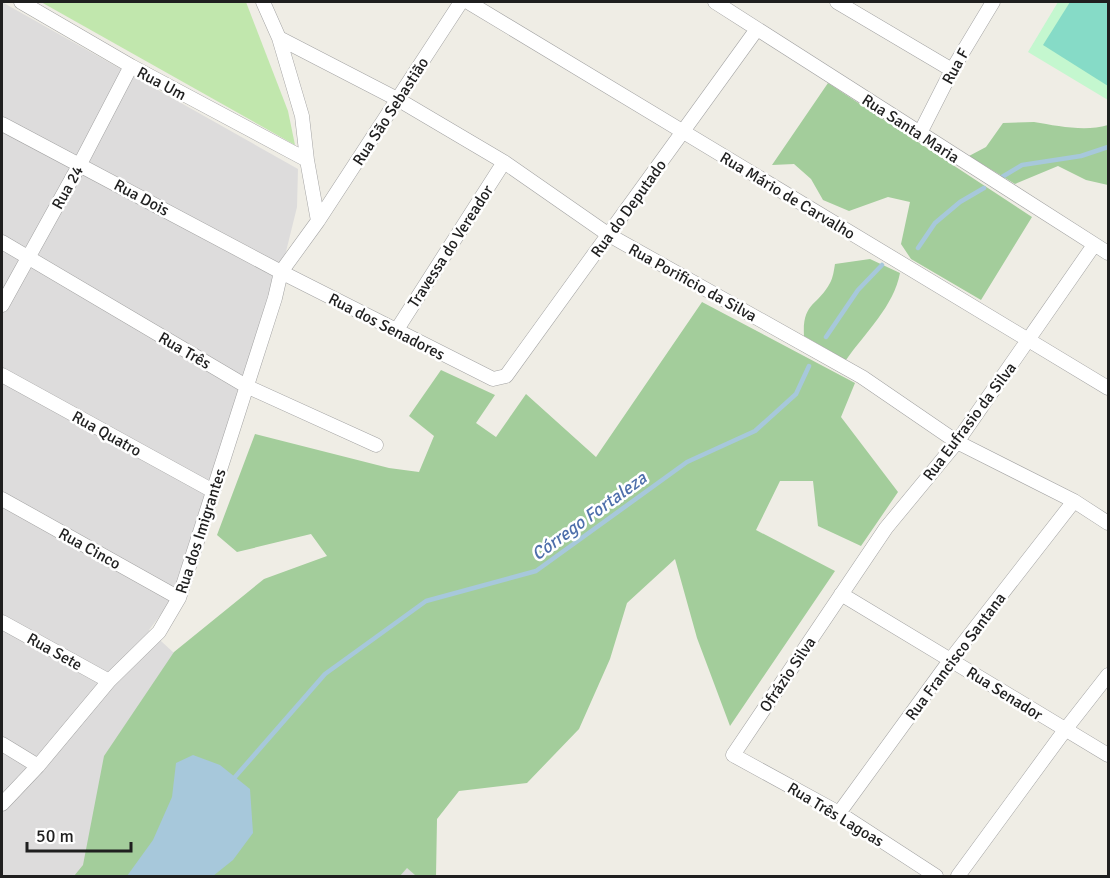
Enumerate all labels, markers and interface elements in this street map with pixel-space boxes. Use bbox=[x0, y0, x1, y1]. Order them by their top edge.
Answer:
street label: Rua F bbox=[938, 45, 974, 88]
street label: Rua São Sebastião bbox=[348, 54, 433, 170]
street label: Rua Um bbox=[133, 63, 190, 105]
street label: Rua Santa Maria bbox=[858, 90, 963, 168]
street label: Rua Mário de Carvalho bbox=[716, 148, 859, 244]
street label: Rua do Deputado bbox=[587, 156, 671, 261]
street label: Rua 24 bbox=[48, 162, 88, 213]
street label: Rua Dois bbox=[110, 175, 173, 221]
street label: Travessa do Vereador bbox=[404, 181, 498, 312]
street label: Rua Porificio da Silva bbox=[625, 239, 760, 326]
street label: Rua dos Senadores bbox=[325, 289, 448, 365]
street label: Rua Três bbox=[155, 328, 214, 374]
street label: Rua Eufrasio da Silva bbox=[919, 358, 1021, 485]
street label: Rua Quatro bbox=[68, 407, 145, 461]
street label: Rua dos Imigrantes bbox=[171, 466, 231, 596]
water label: Córrego Fortaleza bbox=[527, 466, 651, 565]
street label: Rua Cinco bbox=[55, 524, 124, 574]
street label: Rua Francisco Santana bbox=[901, 589, 1010, 724]
street label: Rua Sete bbox=[23, 629, 86, 675]
street label: Ofrázio Silva bbox=[755, 633, 820, 716]
street label: Rua Senador bbox=[963, 663, 1046, 725]
street label: Rua Três Lagoas bbox=[784, 778, 887, 851]
scale bar bbox=[27, 815, 130, 853]
text: 50 m bbox=[36, 825, 74, 847]

